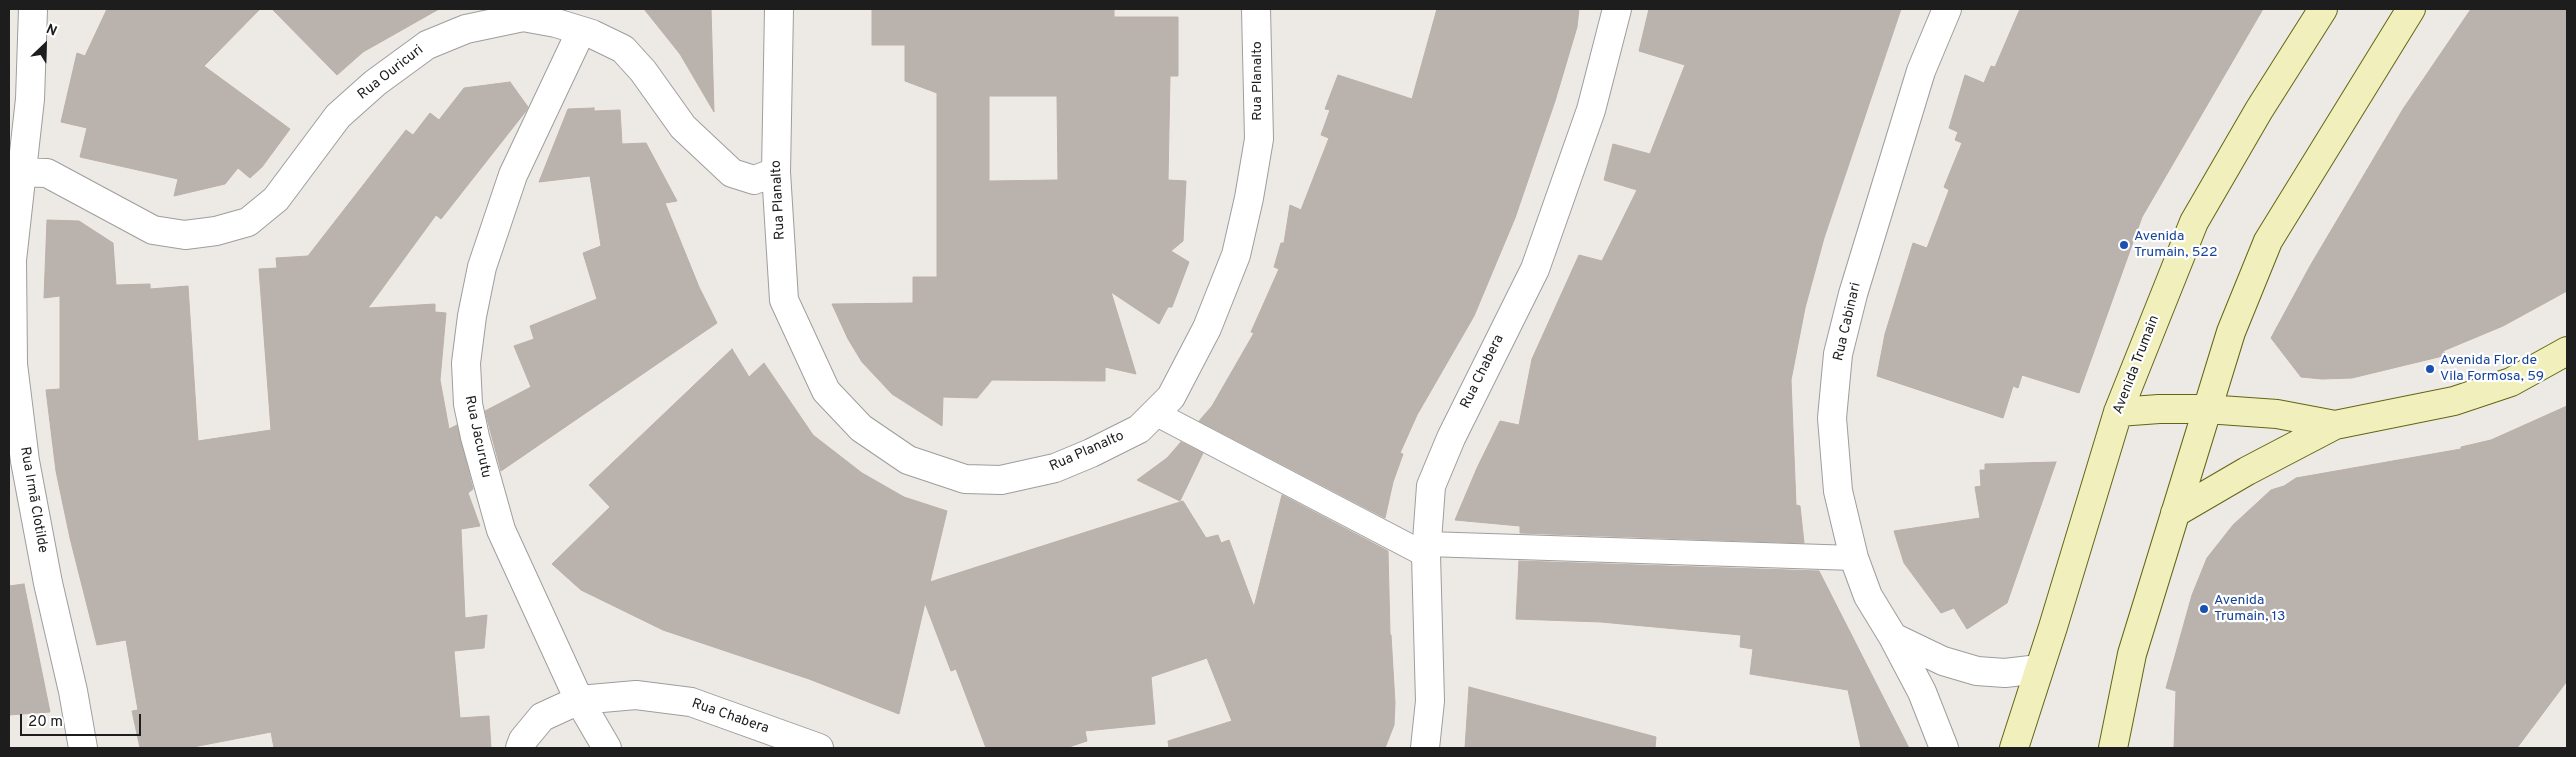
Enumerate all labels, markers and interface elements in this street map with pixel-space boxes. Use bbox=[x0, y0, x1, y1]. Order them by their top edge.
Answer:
north arrow bbox=[20, 20, 70, 70]
text: N bbox=[43, 21, 59, 41]
street label: Rua Planalto bbox=[1250, 41, 1266, 121]
street label: Rua Ouricuri bbox=[355, 42, 427, 104]
street label: Rua Planalto bbox=[769, 160, 789, 240]
place label: Avenida Trumain, 522 bbox=[2134, 229, 2217, 262]
marker: Avenida Trumain, 522 bbox=[2118, 239, 2130, 251]
street label: Rua Cabinari bbox=[1831, 281, 1865, 363]
street label: Avenida Trumain bbox=[2110, 313, 2164, 417]
street label: Rua Chabera bbox=[1458, 332, 1508, 412]
place label: Avenida Flor de Vila Formosa, 59 bbox=[2440, 353, 2544, 386]
marker: Avenida Flor de Vila Formosa, 59 bbox=[2424, 363, 2436, 375]
street label: Rua Jacurutu bbox=[460, 394, 494, 480]
street label: Rua Planalto bbox=[1047, 428, 1127, 476]
street label: Rua Irmã Clotilde bbox=[15, 446, 51, 554]
place label: Avenida Trumain, 13 bbox=[2214, 593, 2285, 626]
marker: Avenida Trumain, 13 bbox=[2198, 603, 2210, 615]
street label: Rua Chabera bbox=[689, 696, 771, 738]
scale bar bbox=[22, 704, 144, 736]
text: 20 m bbox=[28, 713, 63, 732]

